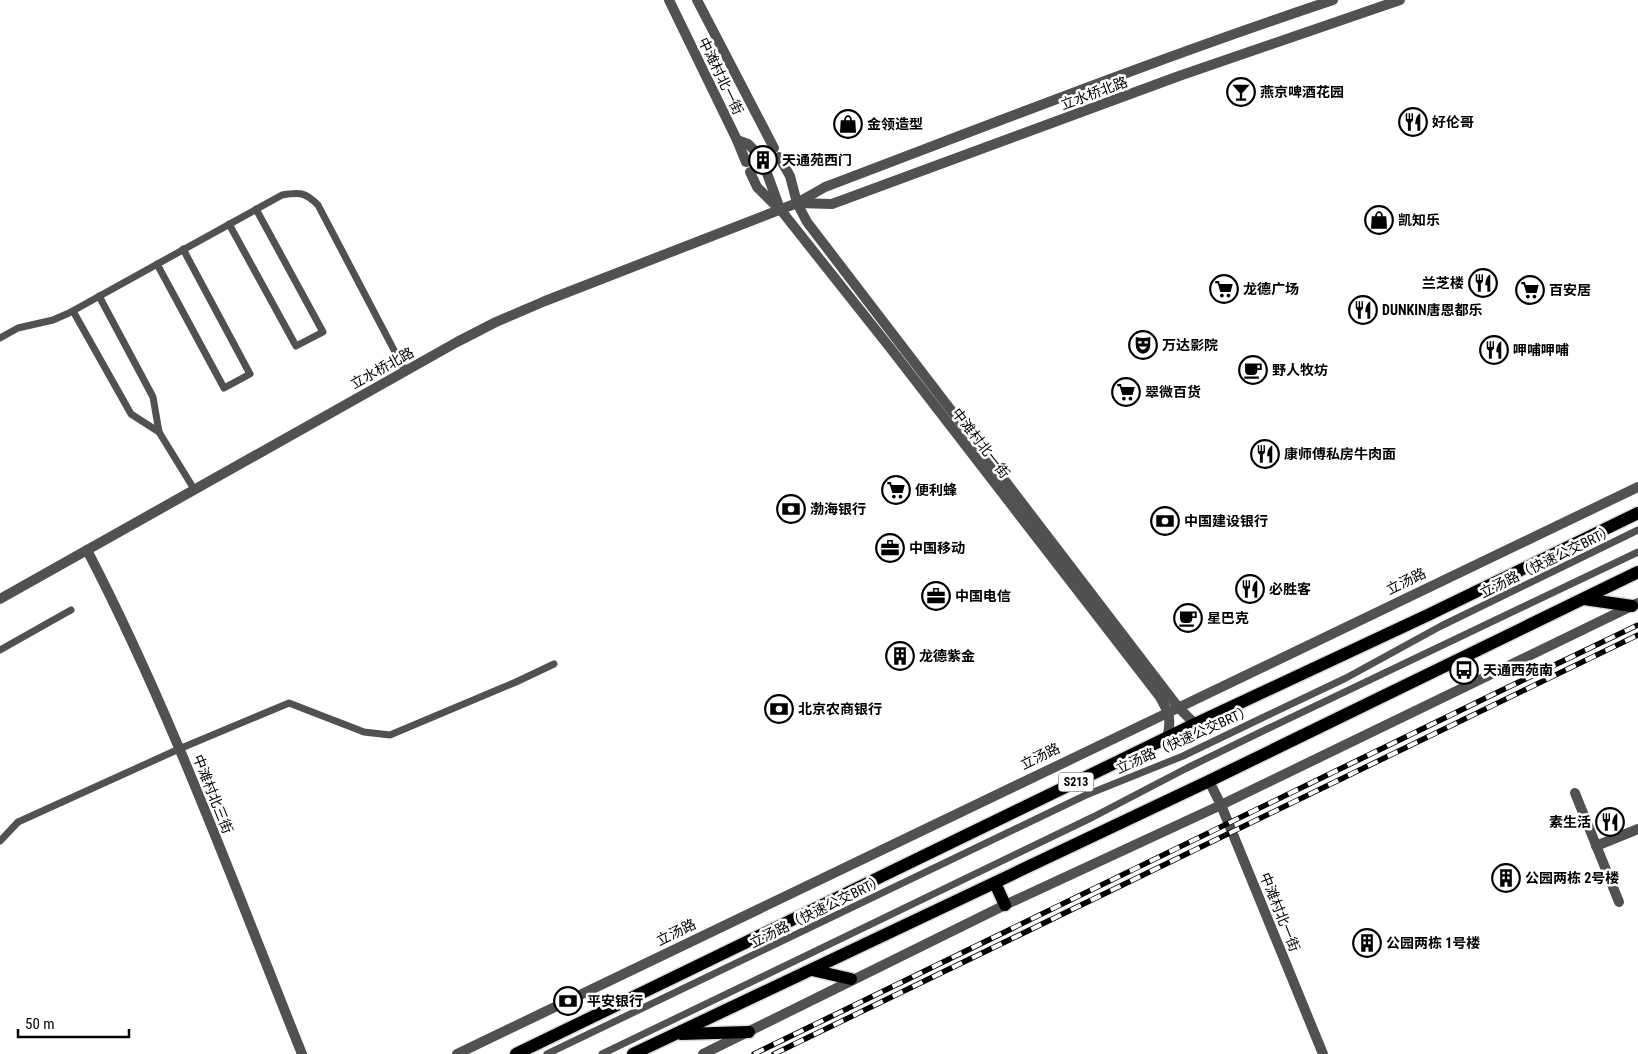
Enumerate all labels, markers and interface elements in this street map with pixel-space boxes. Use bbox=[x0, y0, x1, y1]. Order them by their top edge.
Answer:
street label: 中滩村北一街 bbox=[695, 35, 747, 117]
street label: 立水桥北路 bbox=[1058, 74, 1130, 112]
bar icon: 燕京啤酒花园 bbox=[1226, 77, 1256, 107]
place label: 燕京啤酒花园 bbox=[1260, 84, 1344, 100]
restaurant icon: 好伦哥 bbox=[1398, 107, 1428, 137]
shop icon: 金领造型 bbox=[833, 109, 863, 139]
place label: 好伦哥 bbox=[1432, 114, 1474, 130]
place label: 金领造型 bbox=[867, 116, 923, 132]
building icon: 天通苑西门 bbox=[748, 145, 778, 175]
place label: 天通苑西门 bbox=[782, 152, 852, 168]
shop icon: 凯知乐 bbox=[1364, 205, 1394, 235]
place label: 凯知乐 bbox=[1398, 212, 1440, 228]
restaurant icon: 兰芝楼 bbox=[1468, 268, 1498, 298]
supermarket icon: 龙德广场 bbox=[1209, 274, 1239, 304]
place label: 兰芝楼 bbox=[1422, 275, 1464, 291]
supermarket icon: 百安居 bbox=[1515, 275, 1545, 305]
place label: 龙德广场 bbox=[1243, 281, 1299, 297]
place label: 百安居 bbox=[1549, 282, 1591, 298]
restaurant icon: DUNKIN唐恩都乐 bbox=[1348, 295, 1378, 325]
place label: DUNKIN唐恩都乐 bbox=[1382, 302, 1483, 318]
theatre icon: 万达影院 bbox=[1128, 330, 1158, 360]
restaurant icon: 呷哺呷哺 bbox=[1479, 335, 1509, 365]
place label: 万达影院 bbox=[1162, 337, 1218, 353]
place label: 呷哺呷哺 bbox=[1513, 342, 1569, 358]
street label: 立水桥北路 bbox=[348, 344, 416, 392]
cafe icon: 野人牧坊 bbox=[1238, 355, 1268, 385]
place label: 野人牧坊 bbox=[1272, 362, 1328, 378]
supermarket icon: 翠微百货 bbox=[1111, 377, 1141, 407]
place label: 翠微百货 bbox=[1145, 384, 1201, 400]
street label: 中滩村北一街 bbox=[949, 405, 1013, 481]
restaurant icon: 康师傅私房牛肉面 bbox=[1250, 439, 1280, 469]
place label: 康师傅私房牛肉面 bbox=[1284, 446, 1396, 462]
supermarket icon: 便利蜂 bbox=[881, 475, 911, 505]
place label: 便利蜂 bbox=[915, 482, 957, 498]
bank icon: 渤海银行 bbox=[776, 494, 806, 524]
place label: 渤海银行 bbox=[810, 501, 866, 517]
bank icon: 中国建设银行 bbox=[1150, 506, 1180, 536]
place label: 中国建设银行 bbox=[1184, 513, 1268, 529]
street label: 立汤路（快速公交BRT） bbox=[1477, 521, 1617, 601]
office icon: 中国移动 bbox=[875, 533, 905, 563]
place label: 中国移动 bbox=[909, 540, 965, 556]
street label: 立汤路 bbox=[1384, 565, 1428, 597]
restaurant icon: 必胜客 bbox=[1235, 574, 1265, 604]
office icon: 中国电信 bbox=[921, 581, 951, 611]
place label: 必胜客 bbox=[1269, 581, 1311, 597]
place label: 中国电信 bbox=[955, 588, 1011, 604]
cafe icon: 星巴克 bbox=[1173, 603, 1203, 633]
place label: 星巴克 bbox=[1207, 610, 1249, 626]
building icon: 龙德紫金 bbox=[885, 641, 915, 671]
place label: 龙德紫金 bbox=[919, 648, 975, 664]
bus stop icon: 天通西苑南 bbox=[1449, 655, 1479, 685]
place label: 天通西苑南 bbox=[1483, 662, 1553, 678]
bank icon: 北京农商银行 bbox=[764, 694, 794, 724]
place label: 北京农商银行 bbox=[798, 701, 882, 717]
street label: 立汤路（快速公交BRT） bbox=[1113, 702, 1255, 776]
street label: 立汤路 bbox=[1018, 740, 1062, 772]
street label: 中滩村北三街 bbox=[190, 752, 236, 836]
road number: S213 bbox=[1058, 772, 1094, 792]
restaurant icon: 素生活 bbox=[1595, 807, 1625, 837]
place label: 素生活 bbox=[1549, 814, 1591, 830]
building icon: 公园两栋 2号楼 bbox=[1491, 863, 1521, 893]
street label: 中滩村北一街 bbox=[1257, 870, 1303, 954]
place label: 公园两栋 2号楼 bbox=[1525, 870, 1619, 886]
street label: 立汤路（快速公交BRT） bbox=[747, 871, 887, 951]
street label: 立汤路 bbox=[654, 916, 698, 948]
building icon: 公园两栋 1号楼 bbox=[1352, 928, 1382, 958]
place label: 公园两栋 1号楼 bbox=[1386, 935, 1480, 951]
bank icon: 平安银行 bbox=[553, 986, 583, 1016]
place label: 平安银行 bbox=[587, 993, 643, 1009]
scale bar bbox=[18, 1006, 129, 1038]
text: 50 m bbox=[25, 1015, 55, 1033]

